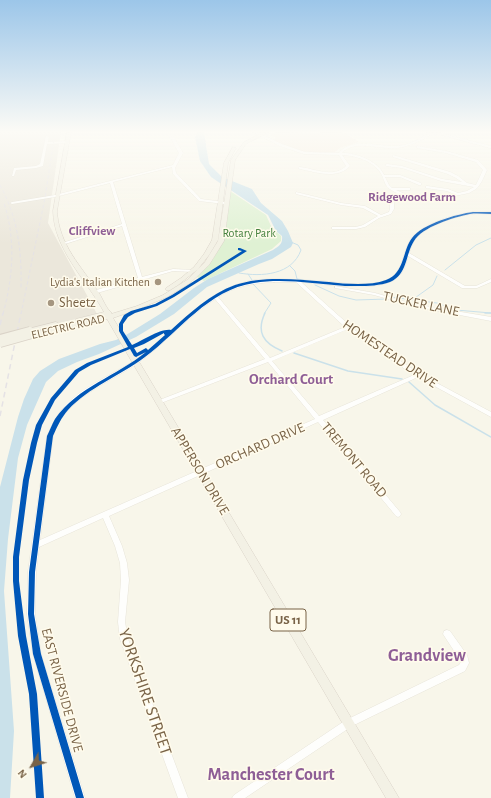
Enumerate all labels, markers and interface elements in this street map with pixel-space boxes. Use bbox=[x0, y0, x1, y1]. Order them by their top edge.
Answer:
district label: Ridgewood Farm bbox=[368, 189, 456, 205]
district label: Cliffview bbox=[69, 223, 115, 239]
park label: Rotary Park bbox=[222, 226, 276, 240]
place label: Lydia's Italian Kitchen bbox=[50, 275, 150, 289]
marker: Lydia's Italian Kitchen bbox=[153, 277, 163, 287]
street label: TUCKER LANE bbox=[381, 288, 461, 320]
place label: Sheetz bbox=[59, 295, 96, 311]
marker: Sheetz bbox=[46, 298, 56, 308]
street label: ELECTRIC ROAD bbox=[30, 312, 106, 342]
street label: HOMESTEAD DRIVE bbox=[340, 316, 440, 392]
district label: Orchard Court bbox=[249, 370, 333, 388]
street label: ORCHARD DRIVE bbox=[213, 419, 307, 473]
street label: TREMONT ROAD bbox=[318, 419, 390, 501]
street label: APPERSON DRIVE bbox=[167, 424, 233, 518]
road number: US 11 bbox=[270, 609, 306, 631]
street label: EAST RIVERSIDE DRIVE bbox=[37, 626, 87, 754]
street label: YORKSHIRE STREET bbox=[114, 626, 176, 758]
district label: Grandview bbox=[388, 645, 466, 667]
north arrow bbox=[12, 746, 52, 786]
district label: Manchester Court bbox=[207, 764, 335, 786]
text: N bbox=[16, 767, 29, 780]

